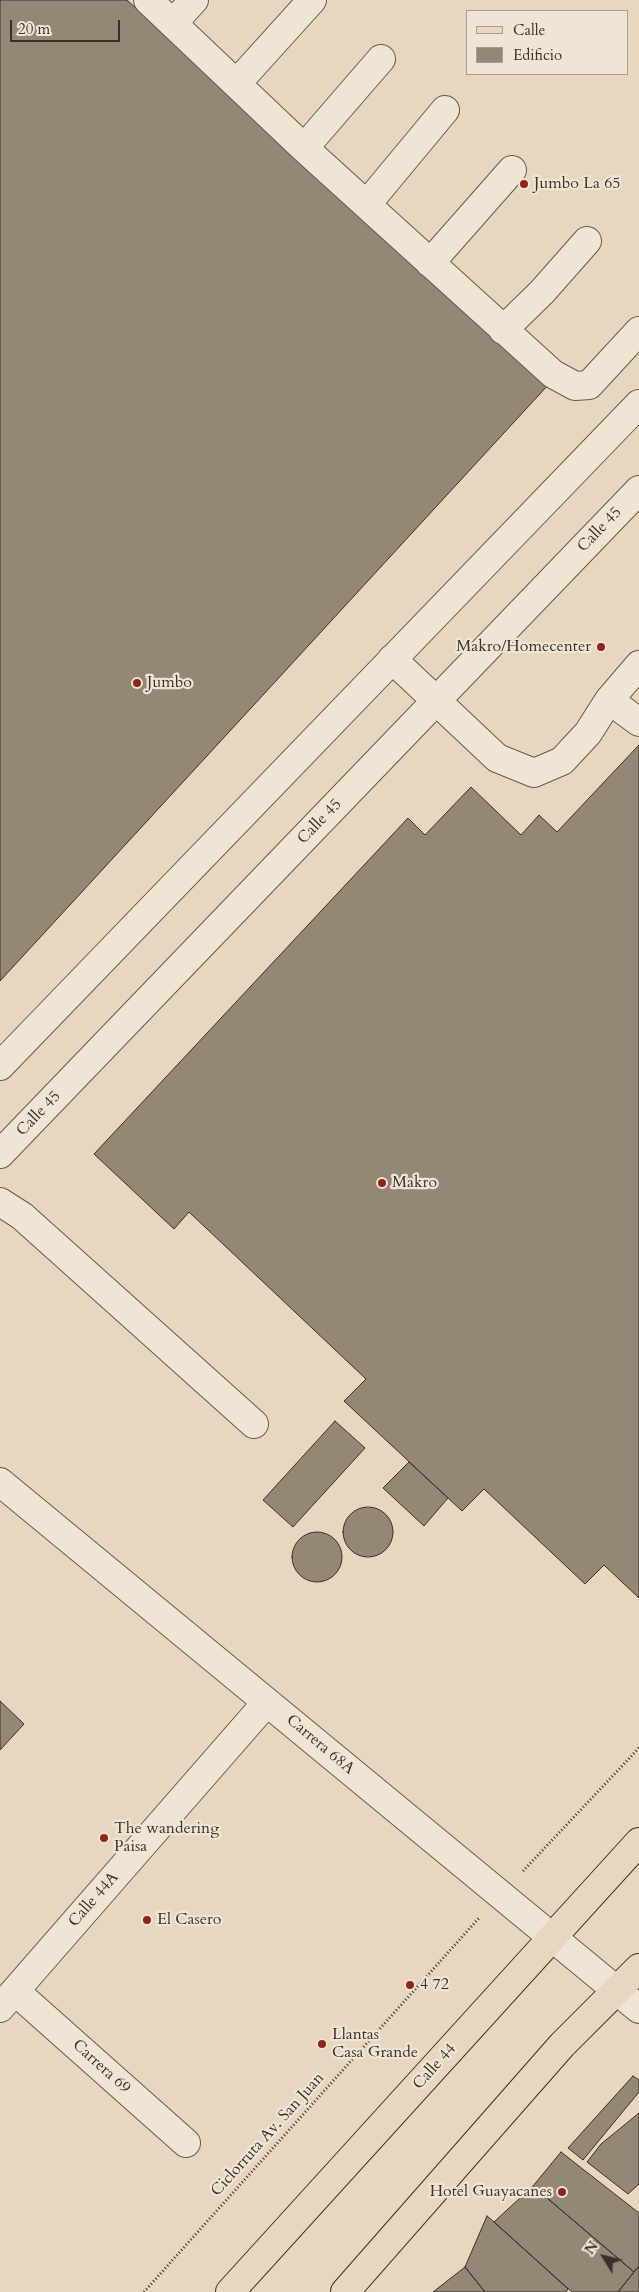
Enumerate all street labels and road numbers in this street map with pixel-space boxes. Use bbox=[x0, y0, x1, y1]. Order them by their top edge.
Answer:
street label: Calle 45 bbox=[574, 503, 626, 557]
street label: Calle 45 bbox=[294, 795, 346, 849]
street label: Calle 45 bbox=[13, 1087, 65, 1141]
street label: Carrera 68A bbox=[282, 1711, 358, 1779]
street label: Calle 44A bbox=[65, 1869, 123, 1931]
street label: Carrera 69 bbox=[68, 2036, 134, 2098]
street label: Calle 44 bbox=[409, 2040, 461, 2094]
street label: Ciclorruta Av. San Juan bbox=[207, 2069, 329, 2201]

